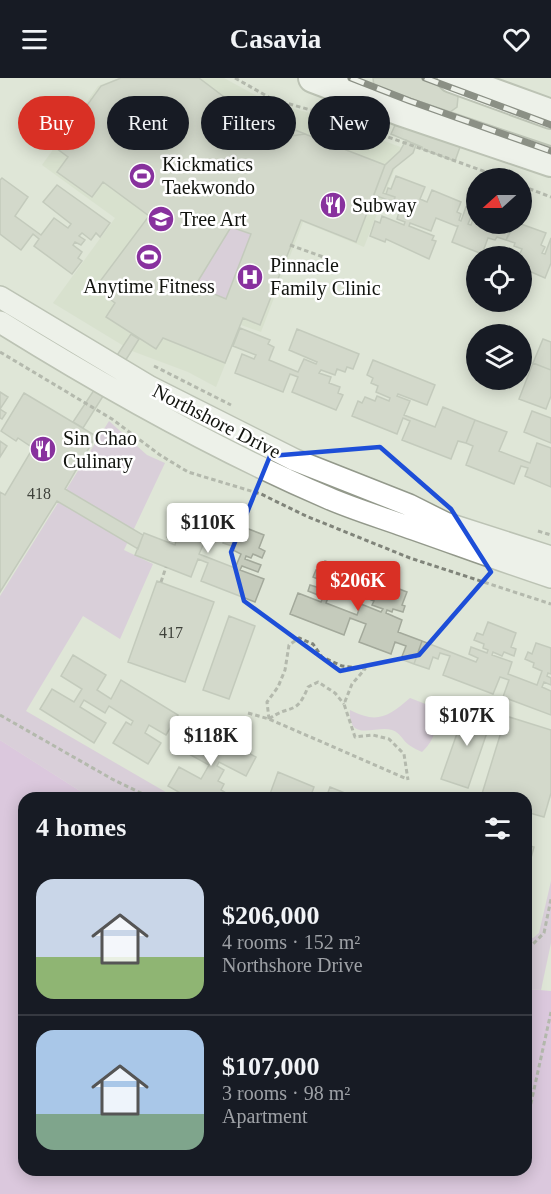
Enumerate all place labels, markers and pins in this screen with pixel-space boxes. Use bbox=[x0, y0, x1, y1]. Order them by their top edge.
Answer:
place label: Kickmatics Taekwondo bbox=[162, 153, 255, 198]
sports icon: Kickmatics Taekwondo bbox=[127, 161, 157, 191]
restaurant icon: Subway bbox=[318, 190, 348, 220]
place label: Subway bbox=[352, 194, 416, 217]
school or university icon: Tree Art bbox=[146, 204, 176, 234]
place label: Tree Art bbox=[180, 208, 247, 230]
sports icon: Anytime Fitness bbox=[134, 242, 164, 272]
place label: Pinnacle Family Clinic bbox=[270, 254, 381, 300]
hospital icon: Pinnacle Family Clinic bbox=[235, 262, 265, 292]
place label: Anytime Fitness bbox=[83, 275, 215, 298]
place label: Sin Chao Culinary bbox=[63, 427, 137, 473]
restaurant icon: Sin Chao Culinary bbox=[28, 434, 58, 464]
pin: $110K bbox=[166, 503, 250, 554]
pin: $206K bbox=[316, 561, 400, 612]
pin: $107K bbox=[425, 696, 509, 747]
pin: $118K bbox=[169, 716, 253, 767]

